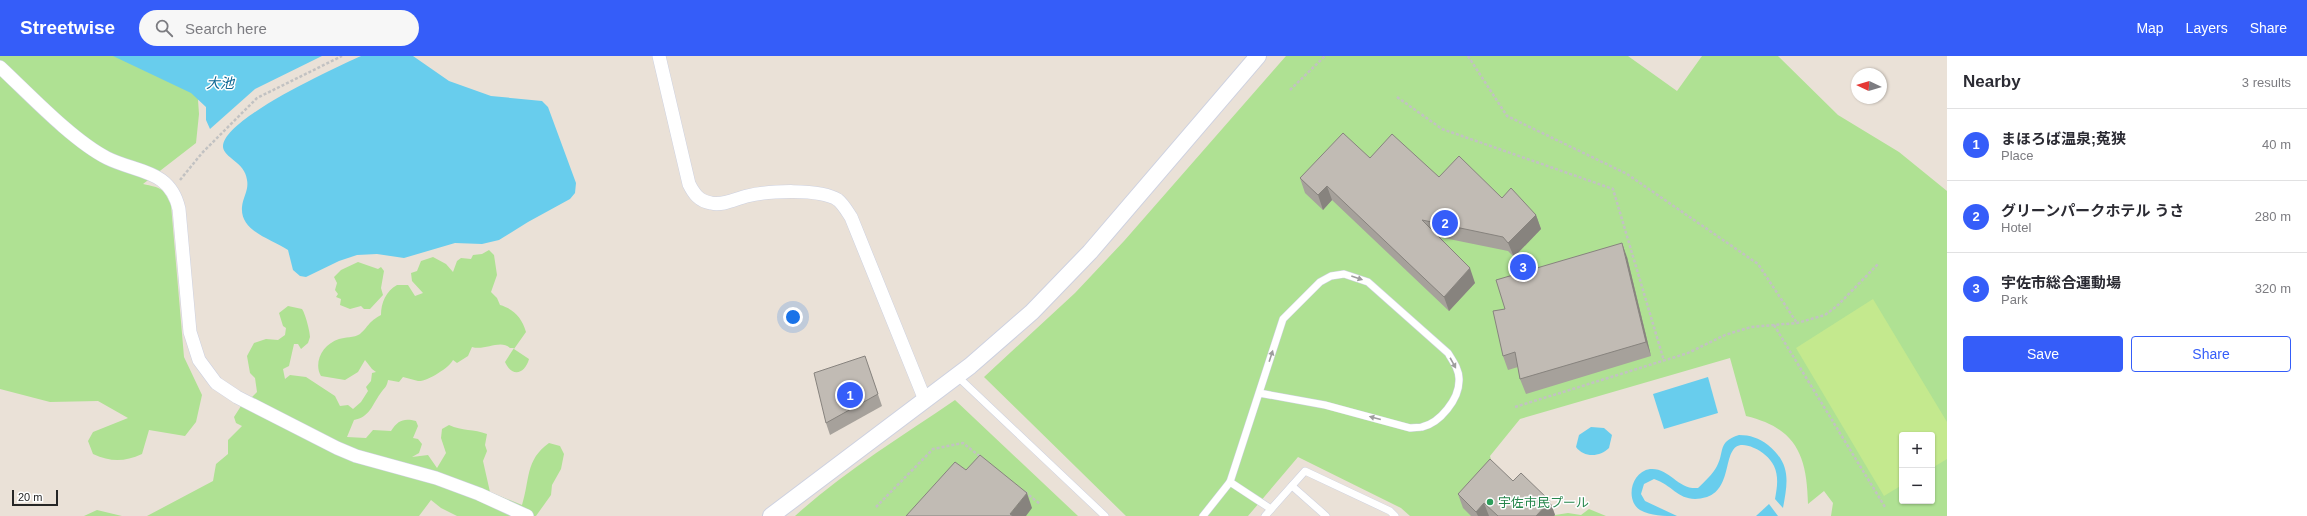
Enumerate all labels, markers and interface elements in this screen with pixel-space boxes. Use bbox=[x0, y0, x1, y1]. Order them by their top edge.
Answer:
search box bbox=[139, 10, 419, 46]
text: Streetwise bbox=[20, 17, 115, 38]
icon: search bbox=[153, 17, 175, 39]
text: Search here bbox=[185, 20, 267, 37]
text: Map bbox=[2136, 20, 2164, 36]
text: Layers bbox=[2186, 20, 2228, 36]
text: Share bbox=[2250, 20, 2287, 36]
north arrow bbox=[1851, 68, 1887, 104]
text: Nearby bbox=[1963, 72, 2021, 91]
water label: 大池 bbox=[206, 75, 236, 91]
text: 3 results bbox=[2242, 75, 2291, 90]
text: まほろば温泉;菟狭 bbox=[2001, 130, 2126, 147]
text: 1 bbox=[1972, 137, 1980, 152]
text: 40 m bbox=[2262, 137, 2291, 152]
text: Place bbox=[2001, 148, 2034, 163]
text: グリーンパークホテル うさ bbox=[2001, 202, 2184, 219]
pin: 2 bbox=[1432, 208, 1458, 238]
text: 2 bbox=[1972, 209, 1980, 224]
text: 280 m bbox=[2255, 209, 2291, 224]
text: Hotel bbox=[2001, 220, 2031, 235]
pin: 3 bbox=[1510, 252, 1536, 282]
text: 宇佐市総合運動場 bbox=[2001, 274, 2121, 291]
one-way arrow bbox=[1351, 275, 1363, 281]
text: 3 bbox=[1972, 281, 1980, 296]
text: 320 m bbox=[2255, 281, 2291, 296]
text: Park bbox=[2001, 292, 2028, 307]
your location bbox=[783, 307, 803, 327]
button: Save bbox=[1963, 336, 2123, 372]
button: Share bbox=[2131, 336, 2291, 372]
one-way arrow bbox=[1268, 350, 1274, 362]
one-way arrow bbox=[1450, 357, 1457, 369]
pin: 1 bbox=[837, 380, 863, 410]
one-way arrow bbox=[1369, 415, 1381, 421]
map controls bbox=[1899, 432, 1935, 504]
button: + bbox=[1899, 432, 1935, 468]
button: − bbox=[1899, 468, 1935, 504]
scale bar bbox=[12, 488, 58, 507]
text: 20 m bbox=[18, 491, 42, 503]
place label: 宇佐市民プール bbox=[1498, 495, 1589, 510]
marker: 宇佐市民プール bbox=[1485, 497, 1495, 507]

